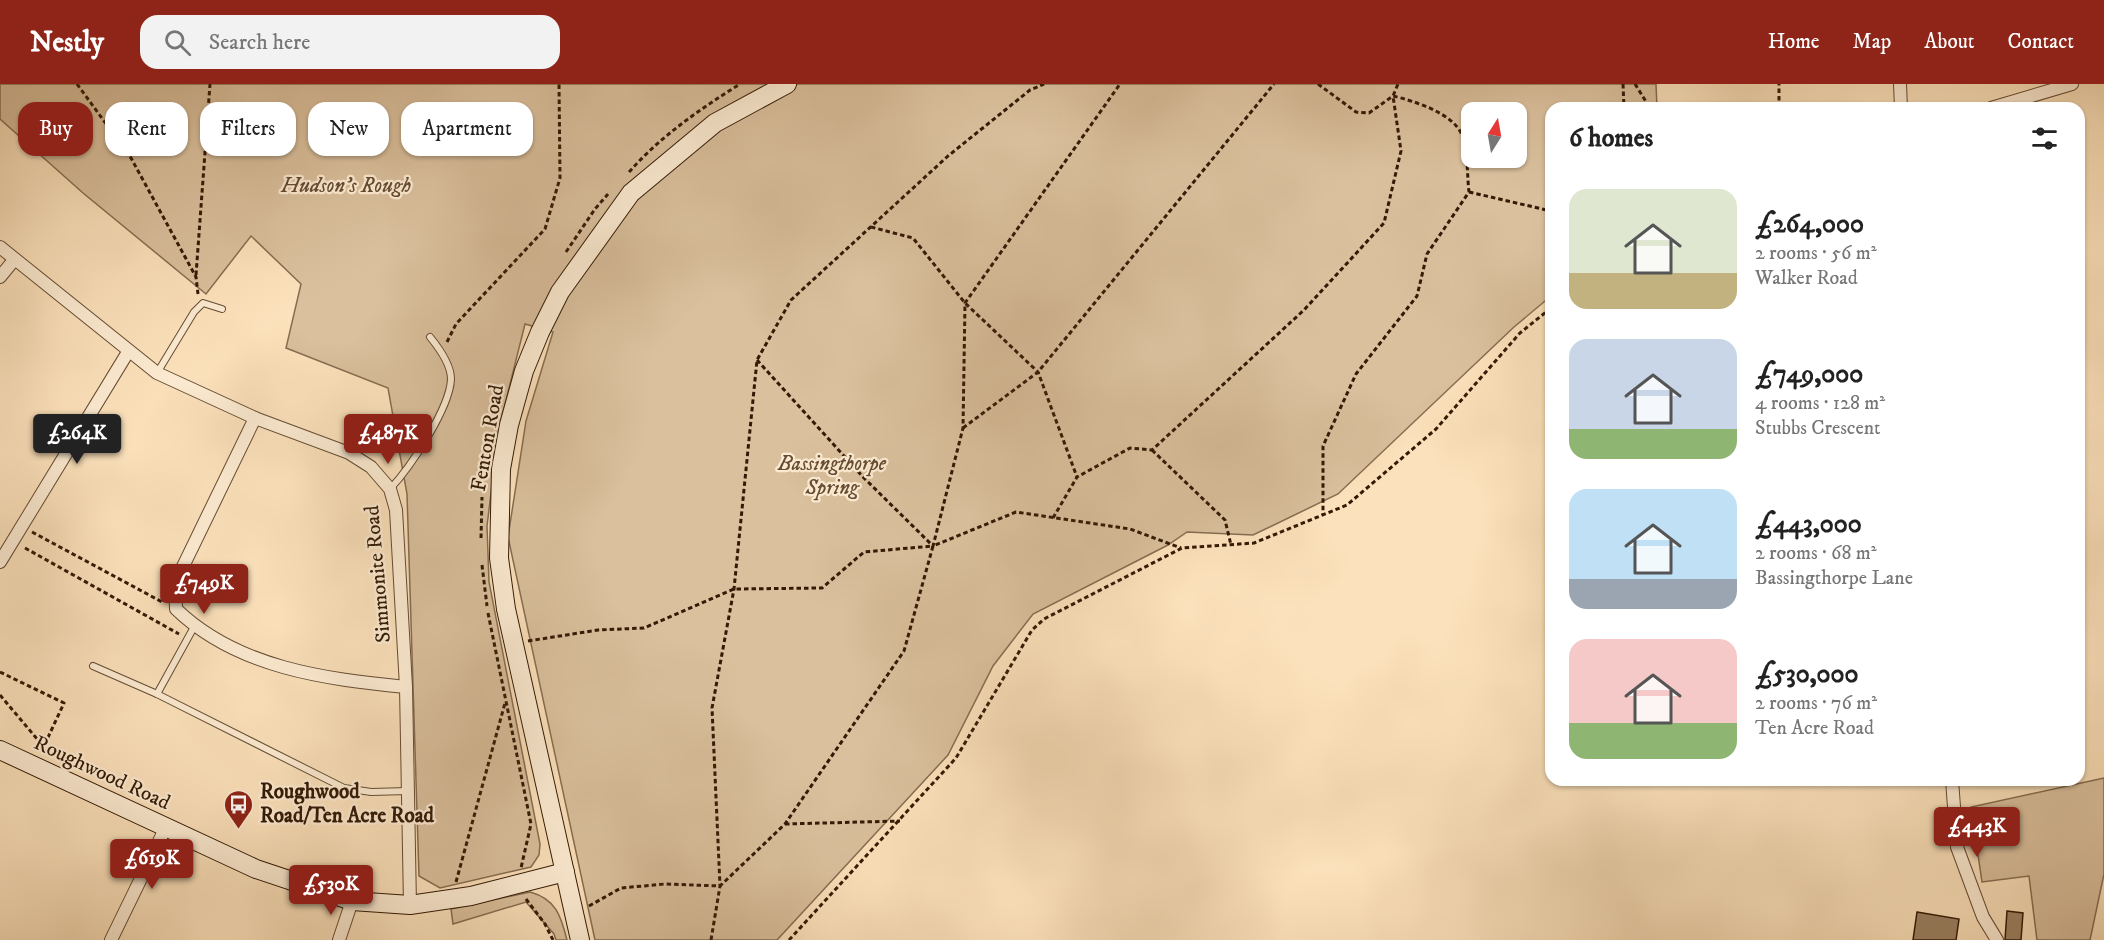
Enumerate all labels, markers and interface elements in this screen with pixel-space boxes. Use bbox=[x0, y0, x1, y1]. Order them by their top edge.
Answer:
search box bbox=[140, 15, 560, 69]
text: Nestly bbox=[30, 25, 104, 60]
icon: search bbox=[161, 26, 194, 59]
text: Search here bbox=[209, 29, 310, 56]
text: Home bbox=[1768, 29, 1820, 55]
text: Map bbox=[1853, 29, 1891, 55]
text: About bbox=[1924, 29, 1975, 55]
text: Contact bbox=[2008, 29, 2074, 55]
chip: Buy bbox=[18, 102, 93, 156]
chip: Rent bbox=[105, 102, 188, 156]
chip: Filters bbox=[200, 102, 296, 156]
chip: New bbox=[308, 102, 389, 156]
chip: Apartment bbox=[401, 102, 533, 156]
north arrow bbox=[1461, 102, 1527, 168]
map controls bbox=[1461, 102, 1527, 168]
text: 6 homes bbox=[1569, 122, 1653, 155]
icon: filters bbox=[2028, 122, 2061, 155]
park label: Hudson's Rough bbox=[280, 173, 411, 199]
text: £264,000 bbox=[1755, 208, 1864, 241]
icon: home bbox=[1617, 213, 1689, 285]
text: 2 rooms · 56 m² bbox=[1755, 241, 1877, 266]
text: Walker Road bbox=[1755, 266, 1858, 291]
text: £749,000 bbox=[1755, 358, 1863, 391]
icon: home bbox=[1617, 363, 1689, 435]
street label: Fenton Road bbox=[466, 382, 510, 493]
text: 4 rooms · 128 m² bbox=[1755, 391, 1885, 416]
pin: £264K bbox=[35, 414, 119, 465]
pin: £487K bbox=[346, 414, 430, 465]
text: Stubbs Crescent bbox=[1755, 416, 1881, 441]
text: £264K bbox=[47, 421, 107, 446]
text: £487K bbox=[358, 421, 418, 446]
park label: Bassingthorpe Spring bbox=[777, 451, 887, 501]
street label: Simmonite Road bbox=[359, 504, 397, 644]
text: £443,000 bbox=[1755, 508, 1862, 541]
icon: home bbox=[1617, 513, 1689, 585]
text: 2 rooms · 68 m² bbox=[1755, 541, 1877, 566]
pin: £749K bbox=[162, 564, 246, 615]
text: Bassingthorpe Lane bbox=[1755, 566, 1913, 591]
text: £749K bbox=[174, 571, 234, 596]
text: £530,000 bbox=[1755, 658, 1859, 691]
icon: home bbox=[1617, 663, 1689, 735]
text: 2 rooms · 76 m² bbox=[1755, 691, 1877, 716]
text: Ten Acre Road bbox=[1755, 716, 1874, 741]
street label: Roughwood Road bbox=[30, 730, 175, 816]
place label: Roughwood Road/Ten Acre Road bbox=[260, 779, 435, 829]
bus stop icon: Roughwood Road/Ten Acre Road bbox=[223, 788, 255, 830]
pin: £443K bbox=[1935, 807, 2019, 858]
text: £443K bbox=[1948, 814, 2006, 839]
pin: £619K bbox=[110, 839, 194, 890]
text: £619K bbox=[124, 846, 180, 871]
pin: £530K bbox=[289, 865, 373, 916]
text: £530K bbox=[303, 872, 359, 897]

